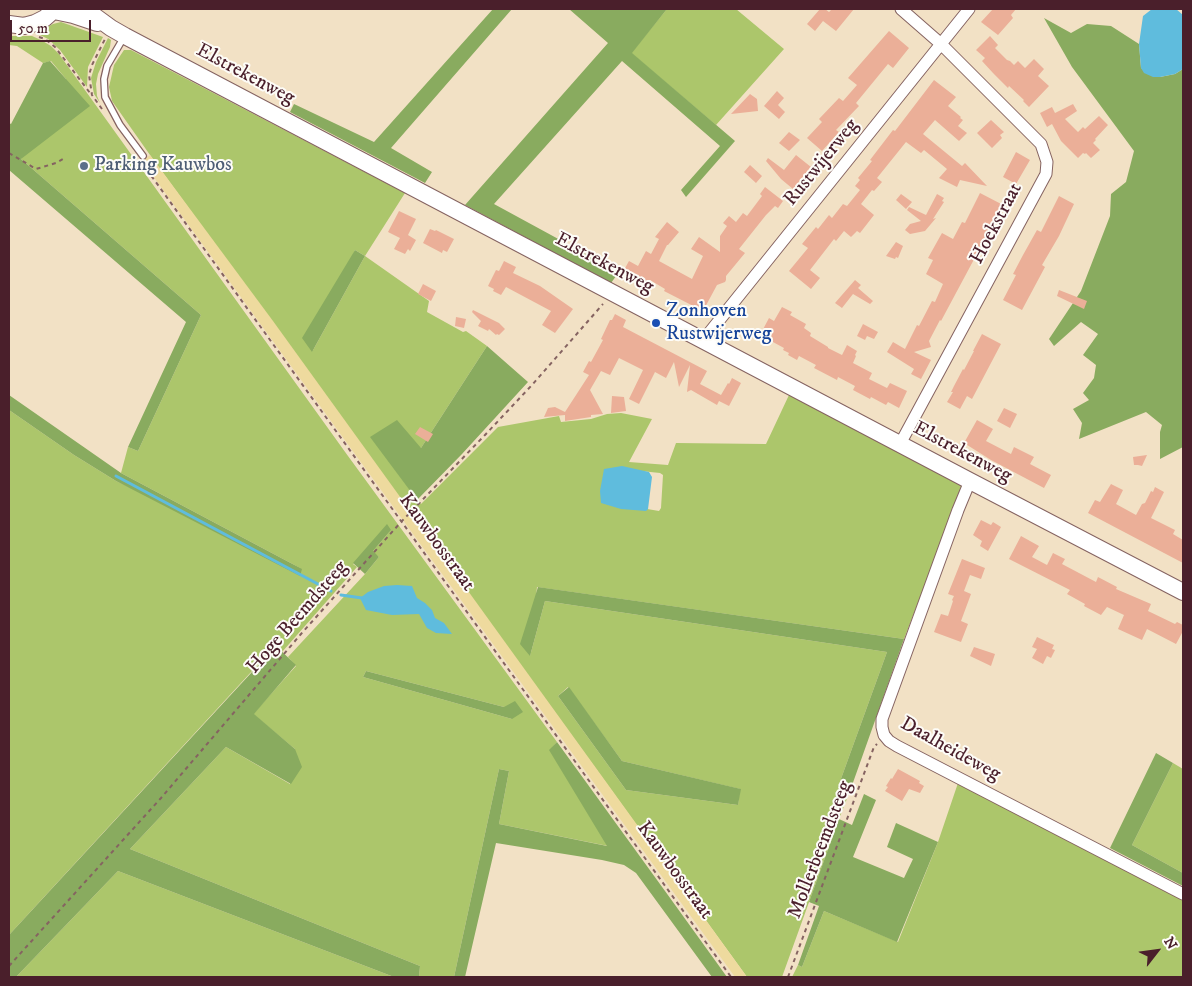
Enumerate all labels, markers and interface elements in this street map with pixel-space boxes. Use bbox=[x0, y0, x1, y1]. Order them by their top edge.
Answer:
scale bar bbox=[12, 10, 94, 42]
text: 50 m bbox=[18, 19, 48, 38]
street label: Elstrekenweg bbox=[192, 39, 298, 111]
street label: Rustwijerweg bbox=[779, 114, 865, 212]
place label: Parking Kauwbos bbox=[94, 154, 232, 178]
marker: Parking Kauwbos bbox=[78, 160, 90, 172]
street label: Hoekstraat bbox=[966, 179, 1028, 269]
street label: Elstrekenweg bbox=[551, 228, 657, 300]
place label: Zonhoven Rustwijerweg bbox=[666, 300, 771, 347]
marker: Zonhoven Rustwijerweg bbox=[650, 317, 662, 329]
street label: Elstrekenweg bbox=[909, 417, 1015, 489]
street label: Kauwbosstraat bbox=[393, 490, 479, 596]
street label: Hoge Beemdsteeg bbox=[242, 557, 354, 679]
street label: Daalheideweg bbox=[896, 713, 1004, 787]
street label: Mollerbeemdsteeg bbox=[784, 778, 858, 922]
street label: Kauwbosstraat bbox=[631, 818, 717, 924]
north arrow bbox=[1132, 926, 1182, 976]
text: N bbox=[1159, 934, 1181, 953]

